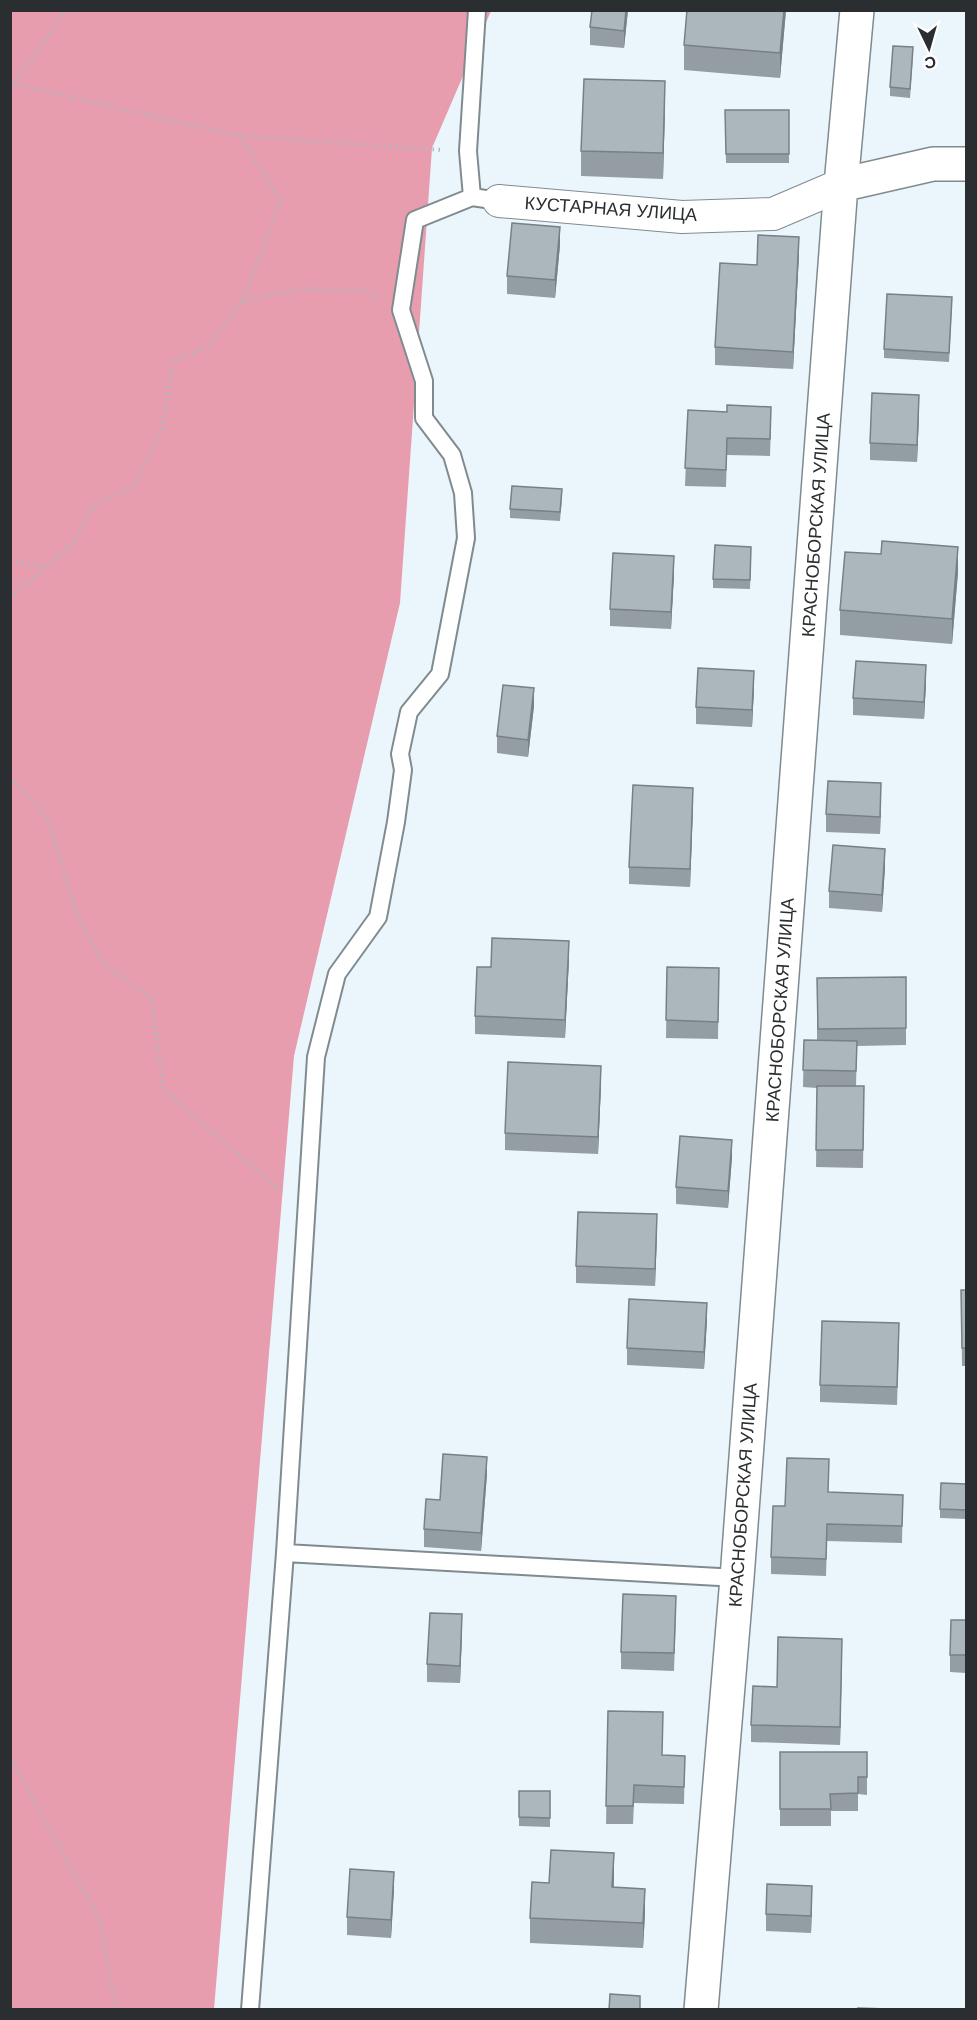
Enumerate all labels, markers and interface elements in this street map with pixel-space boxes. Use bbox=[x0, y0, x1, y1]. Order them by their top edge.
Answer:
north arrow bbox=[899, 18, 959, 78]
text: С bbox=[923, 53, 937, 71]
street label: КУСТАРНАЯ УЛИЦА bbox=[524, 193, 698, 225]
street label: КРАСНОБОРСКАЯ УЛИЦА bbox=[798, 412, 834, 638]
street label: КРАСНОБОРСКАЯ УЛИЦА bbox=[762, 897, 798, 1123]
street label: КРАСНОБОРСКАЯ УЛИЦА bbox=[725, 1382, 761, 1608]

